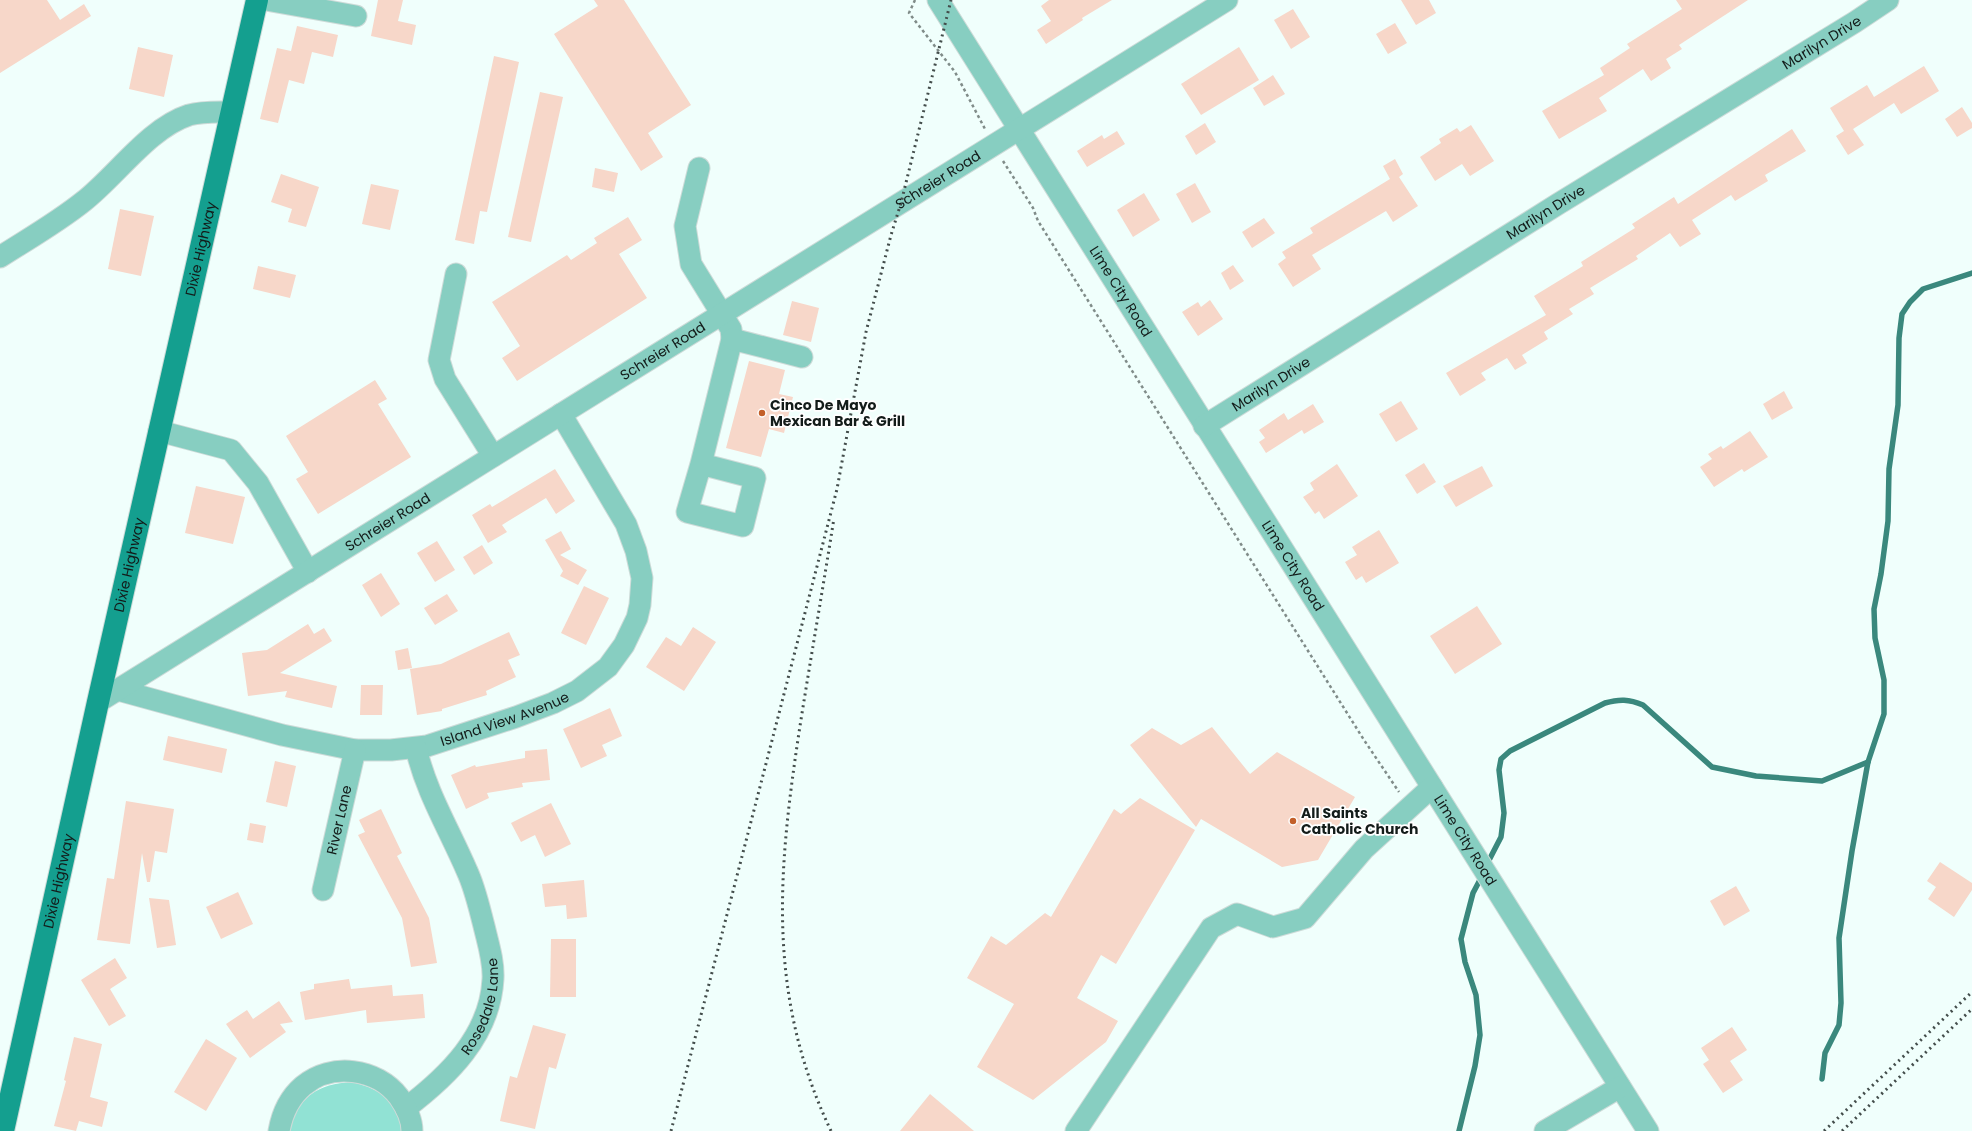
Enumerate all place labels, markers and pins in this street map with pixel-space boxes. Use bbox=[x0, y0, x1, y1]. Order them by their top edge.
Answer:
place label: Cinco De Mayo Mexican Bar & Grill bbox=[770, 395, 905, 431]
marker: Cinco De Mayo Mexican Bar & Grill bbox=[757, 408, 767, 418]
place label: All Saints Catholic Church bbox=[1301, 803, 1418, 839]
marker: All Saints Catholic Church bbox=[1288, 816, 1298, 826]

